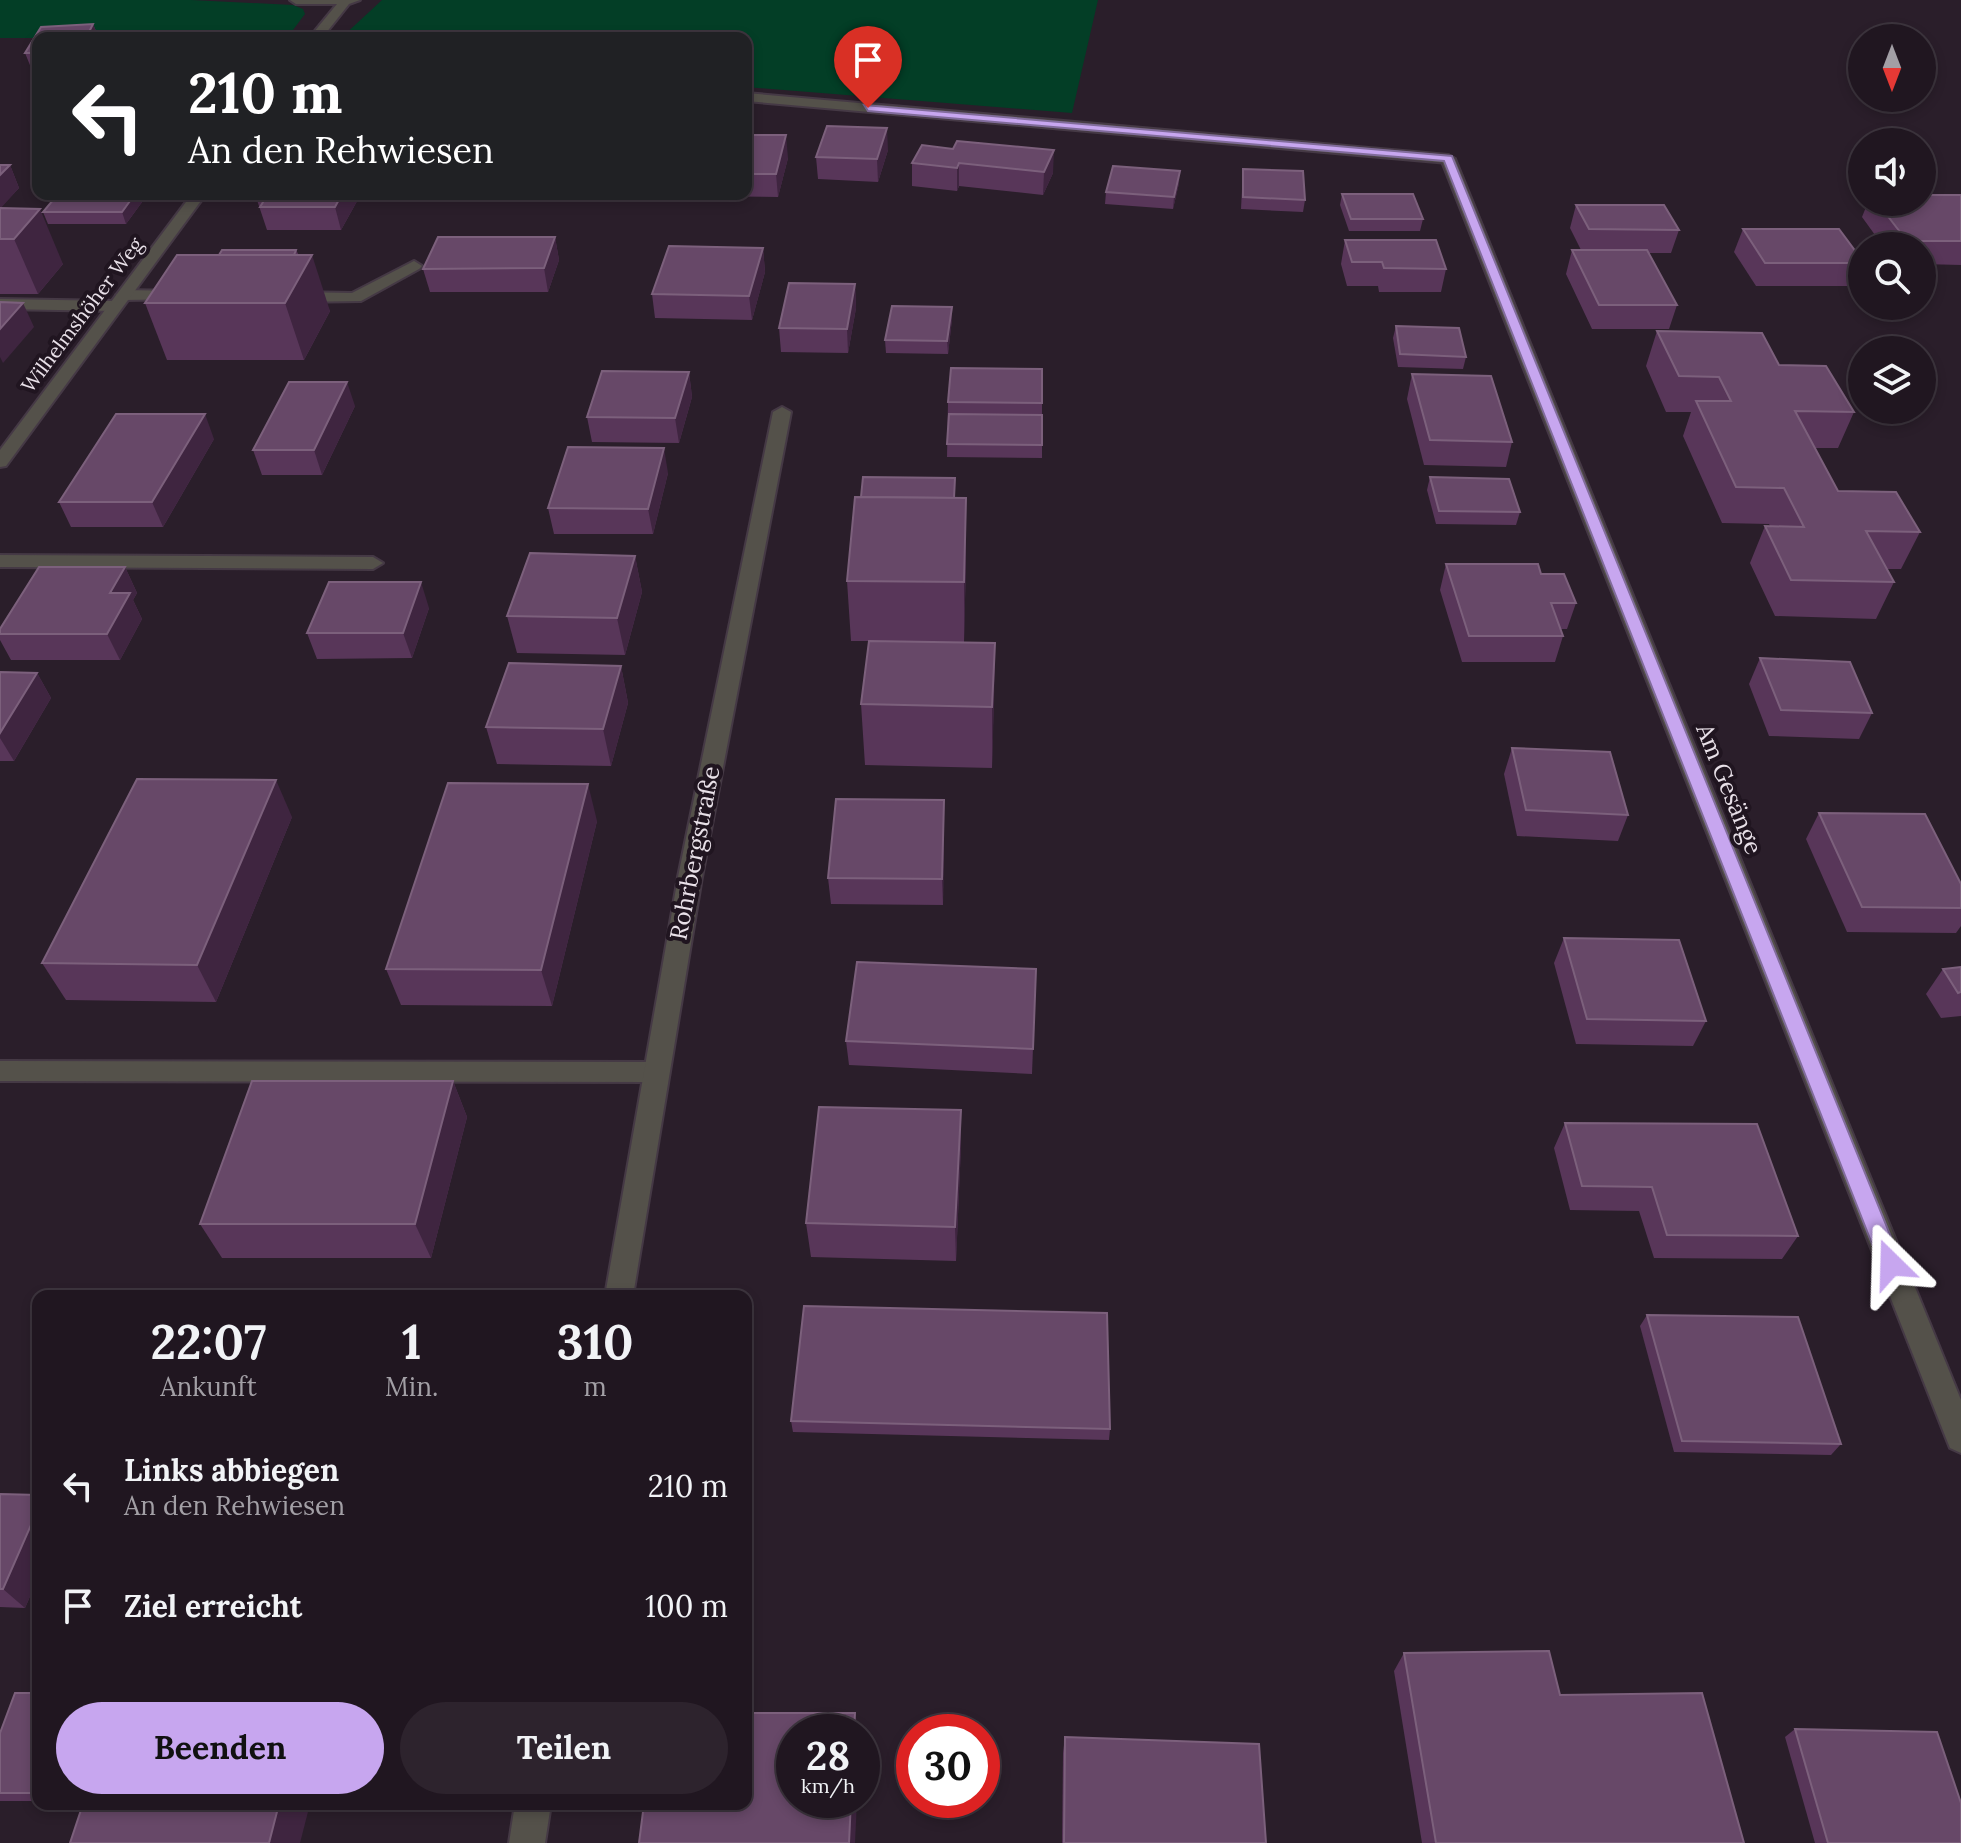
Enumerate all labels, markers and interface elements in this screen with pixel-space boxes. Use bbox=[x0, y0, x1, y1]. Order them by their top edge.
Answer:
north arrow bbox=[1848, 24, 1936, 112]
map controls bbox=[1848, 24, 1936, 424]
pin bbox=[834, 26, 902, 108]
icon: arrive bbox=[846, 38, 890, 82]
text: 210 m bbox=[188, 57, 342, 128]
icon: left bbox=[56, 64, 160, 168]
text: An den Rehwiesen bbox=[188, 127, 494, 173]
button: sound bbox=[1848, 128, 1936, 216]
street label: Wilhelmshöher Weg bbox=[15, 232, 149, 397]
button: search bbox=[1848, 232, 1936, 320]
button: layers bbox=[1848, 336, 1936, 424]
street label: Am Gesänge bbox=[1689, 718, 1770, 859]
street label: Rohrbergstraße bbox=[662, 763, 727, 942]
position arrow bbox=[1849, 1222, 1933, 1306]
text: 22:07 bbox=[150, 1311, 267, 1372]
text: 1 bbox=[402, 1311, 421, 1372]
text: 310 bbox=[557, 1311, 634, 1372]
text: Ankunft bbox=[160, 1370, 257, 1403]
text: Min. bbox=[385, 1370, 438, 1403]
text: m bbox=[584, 1370, 607, 1403]
text: Links abbiegen bbox=[124, 1451, 339, 1489]
icon: left bbox=[56, 1464, 100, 1508]
text: 210 m bbox=[648, 1467, 728, 1505]
text: An den Rehwiesen bbox=[124, 1489, 345, 1522]
icon: arrive bbox=[56, 1584, 100, 1628]
text: Ziel erreicht bbox=[124, 1587, 302, 1625]
text: 100 m bbox=[645, 1587, 728, 1625]
button: Beenden bbox=[56, 1702, 384, 1794]
button: Teilen bbox=[400, 1702, 728, 1794]
speed limit sign: 30 bbox=[896, 1714, 1000, 1818]
text: 28 bbox=[806, 1730, 850, 1781]
text: km/h bbox=[801, 1773, 855, 1798]

